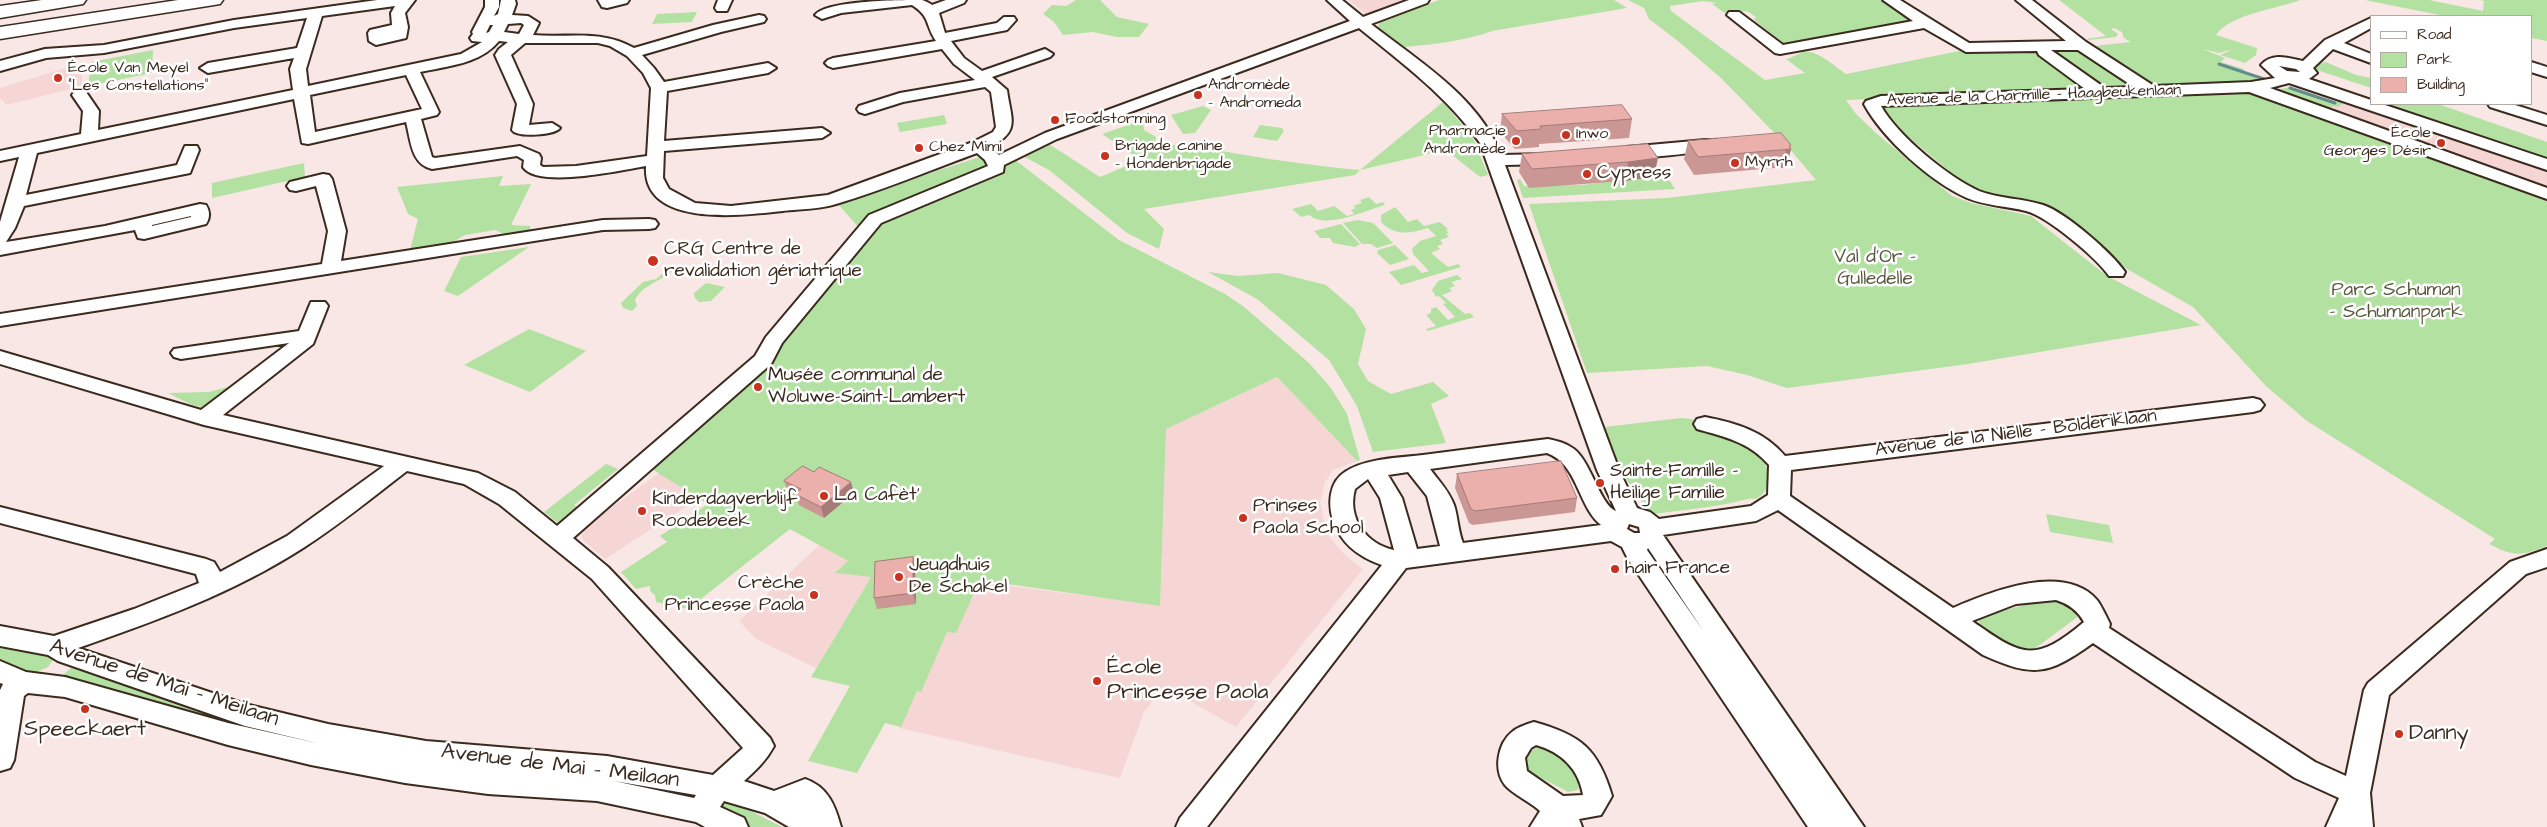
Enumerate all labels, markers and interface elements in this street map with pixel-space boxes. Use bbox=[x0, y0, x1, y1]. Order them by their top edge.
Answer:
legend bbox=[2370, 15, 2532, 105]
text: Road bbox=[2417, 24, 2451, 45]
text: Park bbox=[2417, 49, 2452, 70]
place label: École Van Meyel "Les Constellations" bbox=[68, 59, 208, 97]
marker: École Van Meyel "Les Constellations" bbox=[52, 72, 64, 84]
text: Building bbox=[2417, 74, 2465, 95]
place label: Andromède - Andromeda bbox=[1208, 76, 1301, 114]
street label: Avenue de la Charmille - Haagbeukenlaan bbox=[1886, 81, 2182, 111]
marker: Andromède - Andromeda bbox=[1192, 89, 1204, 101]
place label: Foodstorming bbox=[1065, 110, 1166, 130]
marker: Foodstorming bbox=[1049, 114, 1061, 126]
place label: Pharmacie Andromède bbox=[1424, 122, 1506, 160]
place label: École Georges Désir bbox=[2324, 124, 2431, 162]
place label: Inwo bbox=[1576, 125, 1608, 145]
marker: Inwo bbox=[1560, 129, 1572, 141]
marker: Pharmacie Andromède bbox=[1510, 135, 1522, 147]
place label: Brigade canine - Hondenbrigade bbox=[1115, 137, 1231, 175]
marker: École Georges Désir bbox=[2435, 137, 2447, 149]
place label: Chez Mimi bbox=[929, 138, 1002, 158]
marker: Chez Mimi bbox=[913, 142, 925, 154]
marker: Brigade canine - Hondenbrigade bbox=[1099, 150, 1111, 162]
place label: Myrrh bbox=[1745, 153, 1793, 173]
marker: Myrrh bbox=[1729, 157, 1741, 169]
place label: Cypress bbox=[1597, 163, 1671, 185]
marker: Cypress bbox=[1581, 168, 1593, 180]
place label: CRG Centre de revalidation gériatrique bbox=[664, 239, 862, 283]
park label: Val d'Or - Gulledelle bbox=[1834, 247, 1916, 291]
marker: CRG Centre de revalidation gériatrique bbox=[646, 254, 660, 268]
park label: Parc Schuman - Schumanpark bbox=[2329, 280, 2463, 324]
place label: Musée communal de Woluwe-Saint-Lambert bbox=[768, 365, 965, 409]
marker: Musée communal de Woluwe-Saint-Lambert bbox=[752, 381, 764, 393]
street label: Avenue de la Nielle - Bolderiklaan bbox=[1874, 405, 2158, 463]
place label: Sainte-Famille - Heilige Familie bbox=[1610, 461, 1738, 505]
marker: Sainte-Famille - Heilige Familie bbox=[1594, 477, 1606, 489]
place label: La Cafèt' bbox=[834, 485, 920, 507]
place label: Kinderdagverblijf Roodebeek bbox=[652, 489, 797, 533]
marker: La Cafèt' bbox=[818, 490, 830, 502]
place label: Prinses Paola School bbox=[1253, 496, 1364, 540]
marker: Kinderdagverblijf Roodebeek bbox=[636, 505, 648, 517]
marker: Prinses Paola School bbox=[1237, 512, 1249, 524]
place label: Jeugdhuis De Schakel bbox=[909, 555, 1007, 599]
place label: hair France bbox=[1625, 558, 1730, 580]
marker: hair France bbox=[1609, 563, 1621, 575]
marker: Jeugdhuis De Schakel bbox=[893, 571, 905, 583]
place label: Crèche Princesse Paola bbox=[665, 573, 804, 617]
marker: Crèche Princesse Paola bbox=[808, 589, 820, 601]
street label: Avenue de Mai - Meilaan bbox=[46, 634, 282, 734]
place label: École Princesse Paola bbox=[1107, 655, 1268, 706]
marker: École Princesse Paola bbox=[1091, 675, 1103, 687]
marker: Speeckaert bbox=[79, 703, 91, 715]
place label: Speeckaert bbox=[24, 717, 146, 743]
place label: Danny bbox=[2409, 721, 2469, 747]
marker: Danny bbox=[2393, 728, 2405, 740]
street label: Avenue de Mai - Meilaan bbox=[439, 739, 681, 795]

